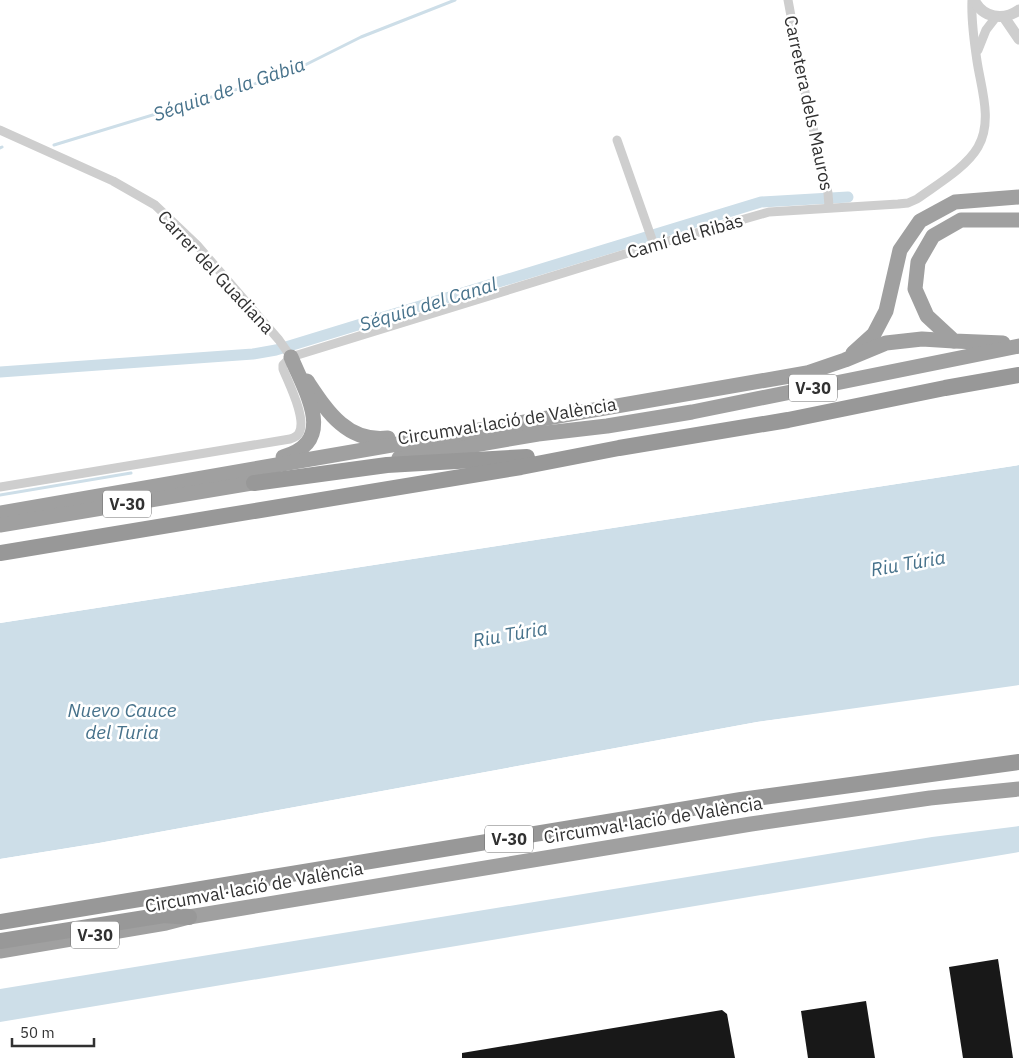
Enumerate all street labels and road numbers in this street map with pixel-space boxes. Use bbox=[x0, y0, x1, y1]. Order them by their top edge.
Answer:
street label: Carretera dels Mauros bbox=[779, 13, 839, 193]
street label: Carrer del Guadiana bbox=[153, 205, 280, 339]
street label: Camí del Ribàs bbox=[624, 208, 746, 264]
road number: V-30 bbox=[789, 374, 837, 402]
street label: Circumval·lació de València bbox=[396, 392, 618, 450]
road number: V-30 bbox=[103, 490, 151, 518]
street label: Circumval·lació de València bbox=[542, 791, 764, 849]
road number: V-30 bbox=[485, 826, 533, 852]
street label: Circumval·lació de València bbox=[143, 856, 365, 918]
road number: V-30 bbox=[71, 922, 119, 948]

